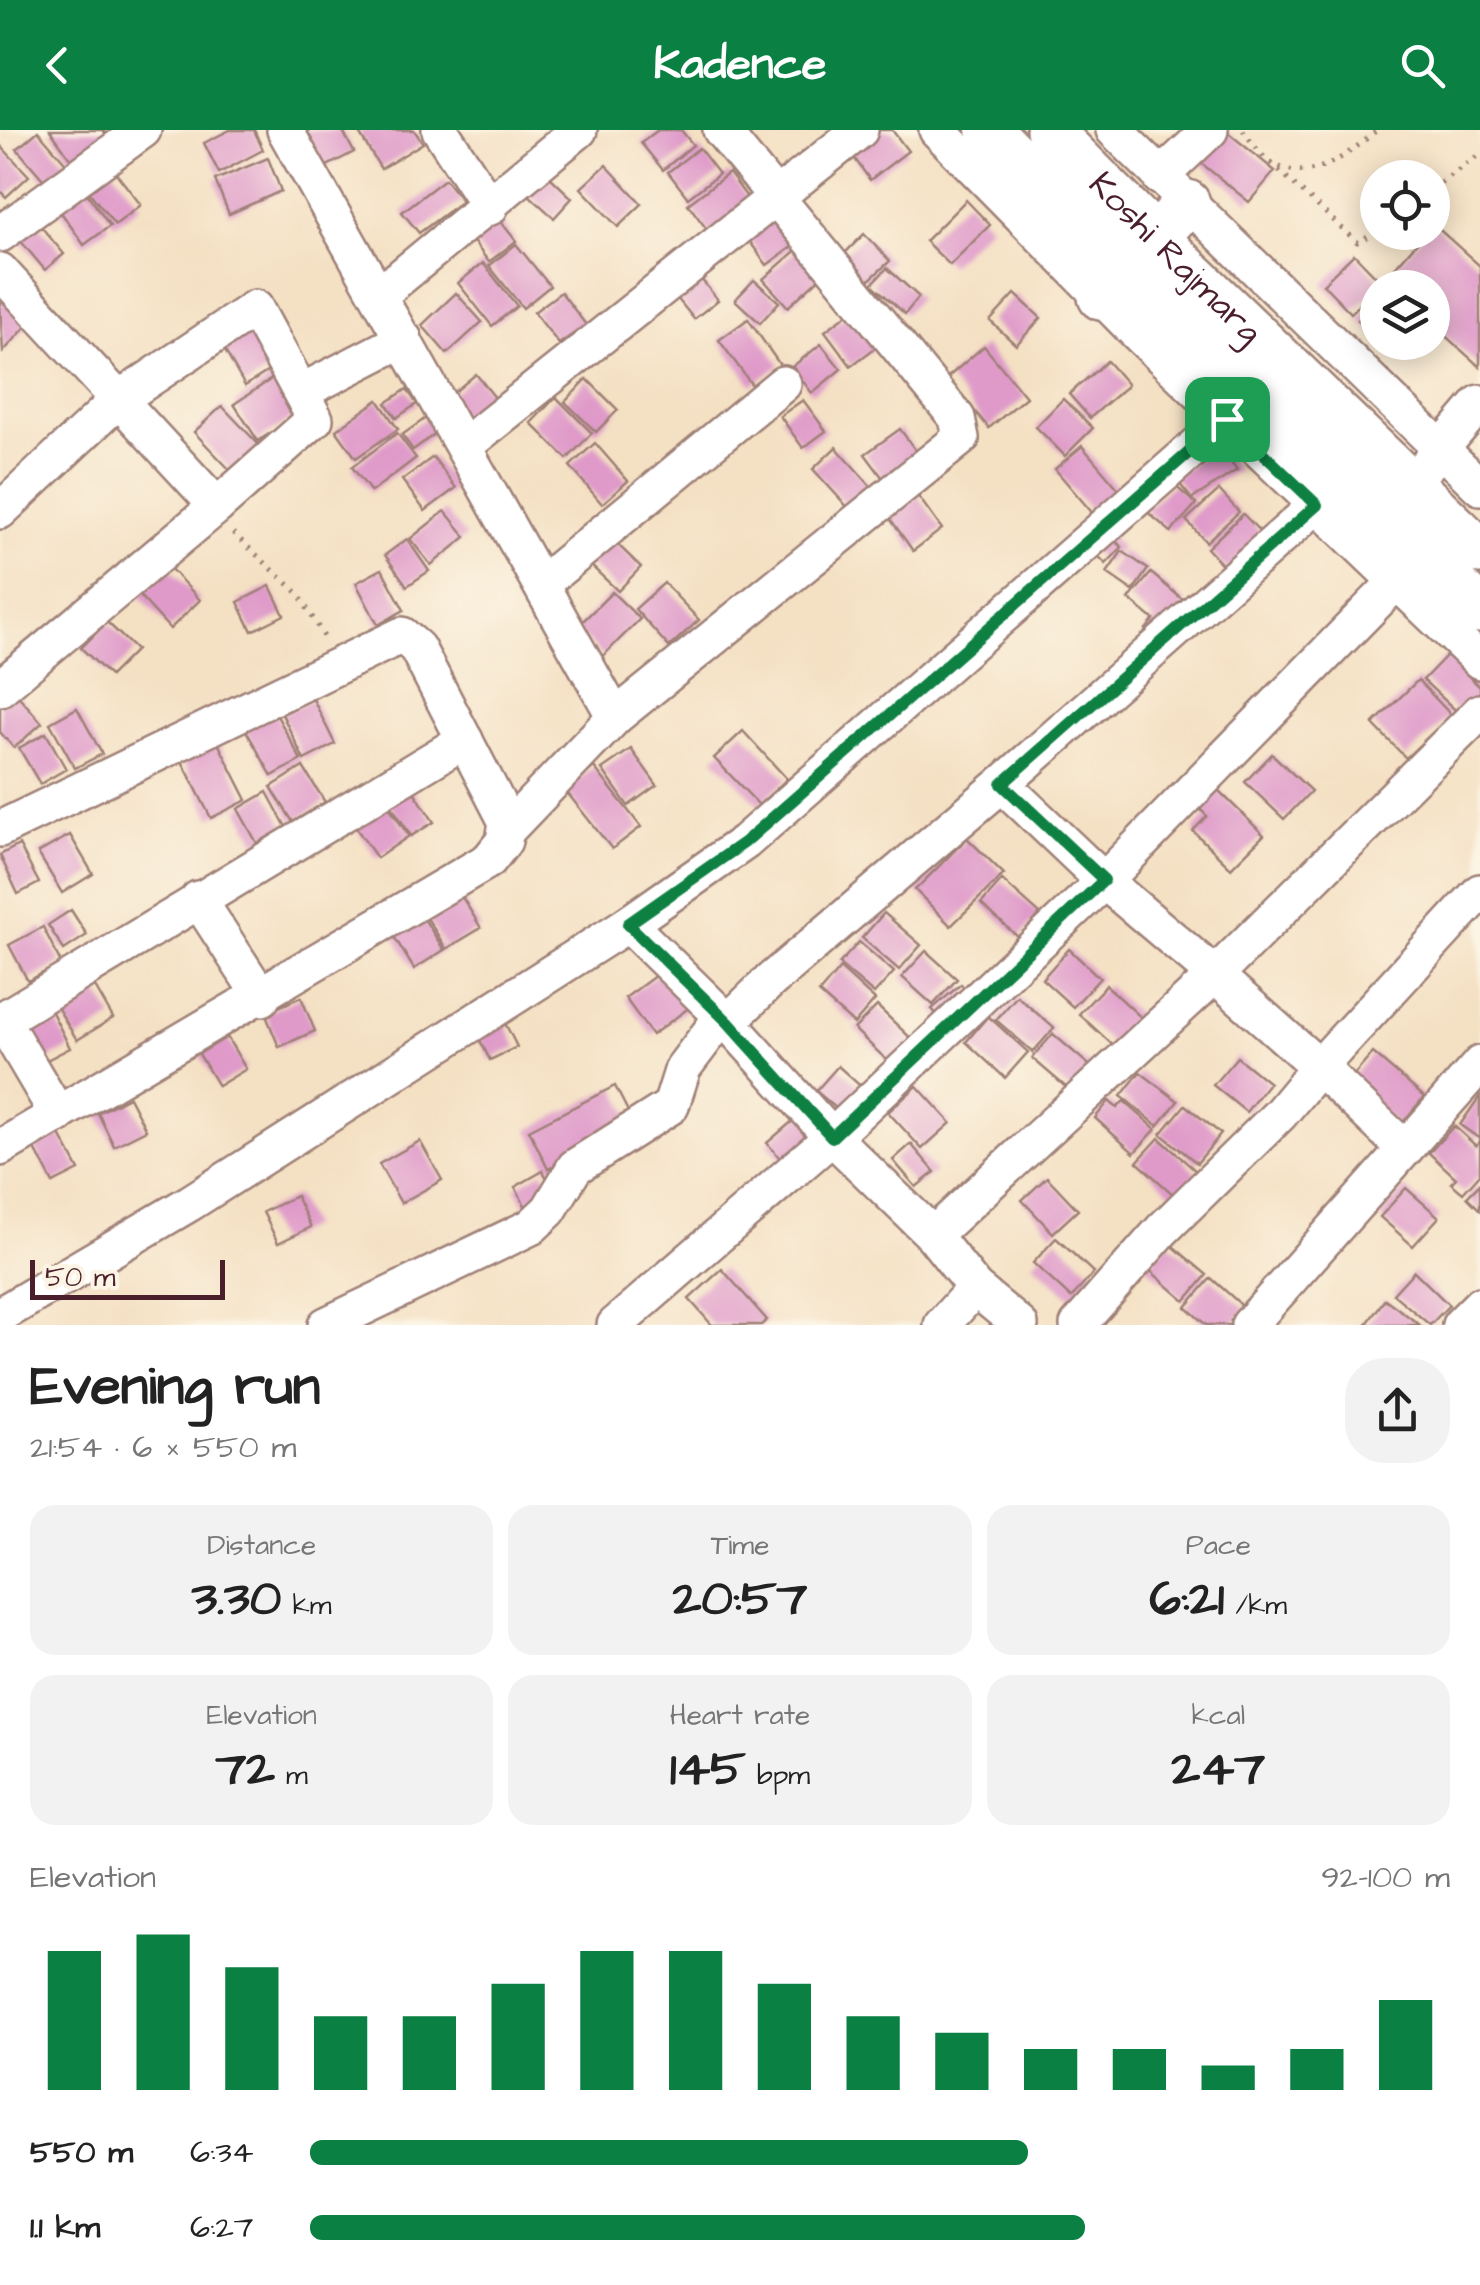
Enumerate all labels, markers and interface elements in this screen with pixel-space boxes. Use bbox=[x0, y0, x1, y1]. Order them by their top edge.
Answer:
text: Kadence bbox=[654, 34, 826, 96]
icon: back bbox=[30, 38, 85, 93]
icon: search bbox=[1395, 38, 1450, 93]
map controls bbox=[1360, 160, 1450, 360]
button: locate bbox=[1360, 160, 1450, 250]
street label: Koshi Rajmarg bbox=[1078, 161, 1273, 357]
button: layers bbox=[1360, 270, 1450, 360]
pin bbox=[1185, 377, 1270, 462]
icon: arrive bbox=[1200, 392, 1255, 447]
scale bar bbox=[30, 1255, 225, 1300]
text: 50 m bbox=[45, 1258, 116, 1297]
text: Evening run bbox=[30, 1349, 320, 1425]
button: share bbox=[1345, 1358, 1450, 1463]
text: 21:54 · 6 × 550 m bbox=[30, 1425, 296, 1470]
text: Distance bbox=[207, 1526, 316, 1565]
text: Time bbox=[711, 1526, 769, 1565]
text: Pace bbox=[1186, 1526, 1251, 1565]
text: 3.30 bbox=[192, 1565, 281, 1634]
text: 20:57 bbox=[673, 1565, 807, 1634]
text: 6:21 bbox=[1149, 1565, 1224, 1634]
text: km bbox=[281, 1586, 331, 1625]
text: /km bbox=[1224, 1586, 1287, 1625]
text: Elevation bbox=[207, 1696, 317, 1735]
text: Heart rate bbox=[670, 1696, 810, 1735]
text: kcal bbox=[1192, 1696, 1245, 1735]
text: 72 bbox=[215, 1735, 275, 1804]
text: 145 bbox=[670, 1735, 746, 1804]
text: 247 bbox=[1172, 1735, 1265, 1804]
text: m bbox=[275, 1756, 308, 1795]
text: bpm bbox=[746, 1756, 810, 1795]
text: Elevation bbox=[30, 1855, 156, 1900]
text: 92–100 m bbox=[1321, 1855, 1450, 1900]
text: 550 m bbox=[30, 2130, 133, 2175]
text: 6:34 bbox=[190, 2130, 253, 2175]
text: 1.1 km bbox=[30, 2205, 100, 2250]
text: 6:27 bbox=[190, 2205, 253, 2250]

